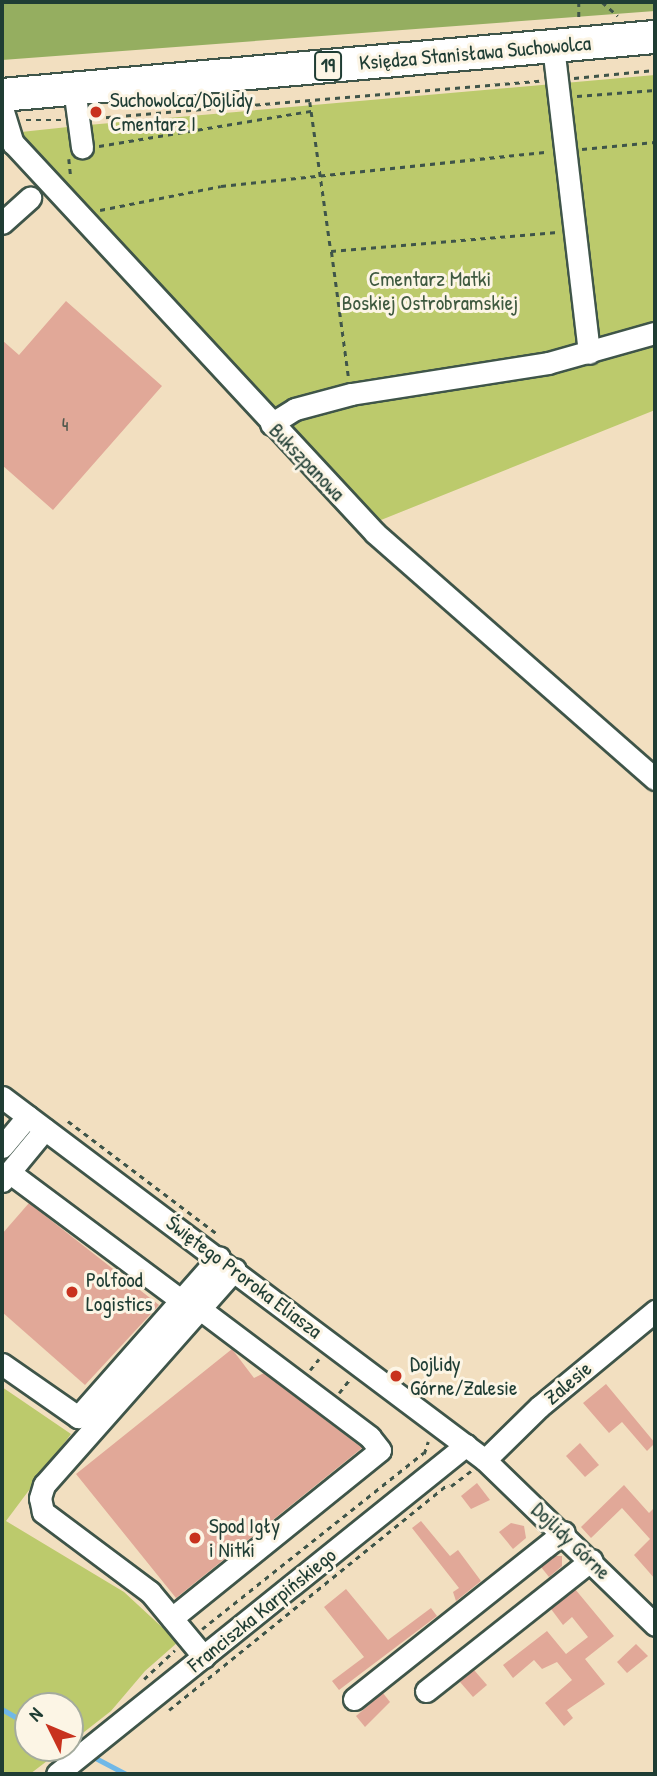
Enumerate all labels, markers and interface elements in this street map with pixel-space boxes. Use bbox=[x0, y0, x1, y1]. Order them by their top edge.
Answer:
street label: Księdza Stanisława Suchowolca bbox=[358, 30, 592, 76]
road number: 19 bbox=[314, 50, 342, 82]
place label: Suchowolca/Dojlidy Cmentarz I bbox=[110, 87, 253, 137]
marker: Suchowolca/Dojlidy Cmentarz I bbox=[88, 104, 104, 120]
park label: Cmentarz Matki Boskiej Ostrobramskiej bbox=[342, 266, 518, 316]
house number: 4 bbox=[62, 414, 68, 436]
street label: Bukszpanowa bbox=[264, 418, 350, 506]
street label: Świętego Proroka Eliasza bbox=[161, 1210, 327, 1344]
place label: Polfood Logistics bbox=[86, 1267, 153, 1317]
marker: Polfood Logistics bbox=[64, 1284, 80, 1300]
place label: Dojlidy Górne/Zalesie bbox=[410, 1351, 517, 1401]
street label: Zalesie bbox=[539, 1356, 597, 1410]
marker: Dojlidy Górne/Zalesie bbox=[388, 1368, 404, 1384]
street label: Dojlidy Górne bbox=[526, 1497, 616, 1585]
place label: Spod Igły i Nitki bbox=[209, 1513, 280, 1563]
marker: Spod Igły i Nitki bbox=[187, 1530, 203, 1546]
street label: Franciszka Karpińskiego bbox=[183, 1542, 341, 1678]
north arrow bbox=[14, 1692, 84, 1762]
text: N bbox=[22, 1701, 48, 1727]

